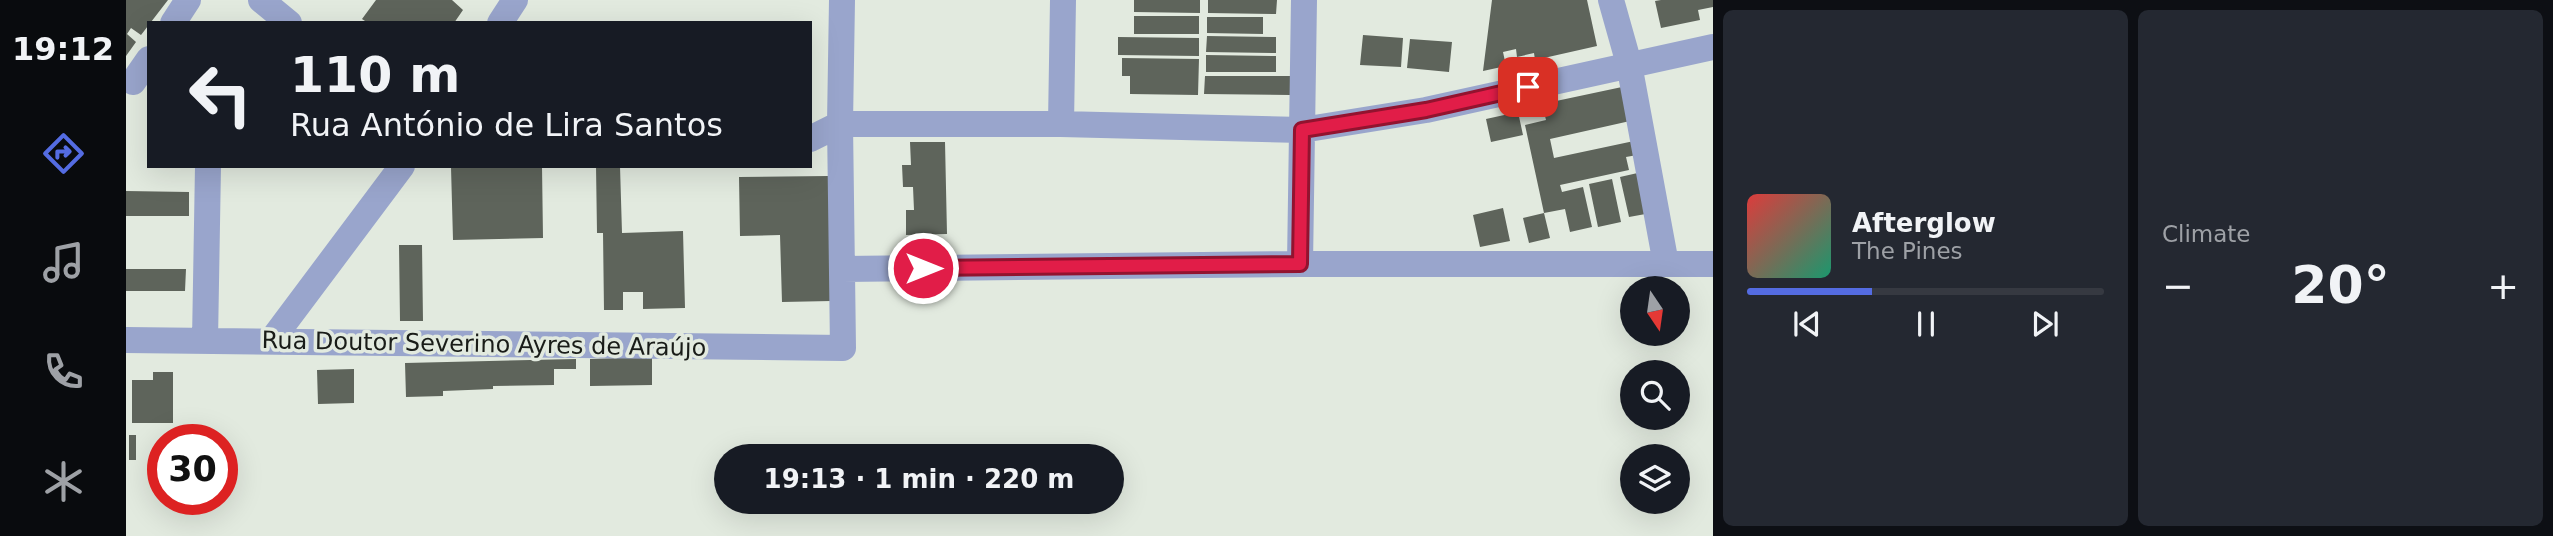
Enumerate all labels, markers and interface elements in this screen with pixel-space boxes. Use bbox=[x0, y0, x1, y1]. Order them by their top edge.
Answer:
text: 19:12 bbox=[12, 30, 114, 68]
text: 110 m bbox=[290, 47, 460, 104]
icon: left bbox=[175, 49, 266, 140]
pin bbox=[1498, 57, 1558, 117]
icon: arrive bbox=[1509, 68, 1547, 106]
text: Rua António de Lira Santos bbox=[290, 106, 723, 144]
icon: directions bbox=[39, 129, 88, 178]
text: Afterglow bbox=[1852, 208, 1996, 238]
text: Climate bbox=[2162, 221, 2251, 247]
position arrow bbox=[886, 231, 960, 305]
icon: music bbox=[39, 238, 88, 287]
text: The Pines bbox=[1852, 238, 1963, 264]
text: 20° bbox=[2291, 255, 2390, 315]
text: − bbox=[2162, 264, 2194, 308]
text: + bbox=[2487, 264, 2519, 308]
north arrow bbox=[1620, 276, 1690, 346]
map controls bbox=[1620, 276, 1690, 514]
icon: previous bbox=[1788, 305, 1826, 343]
icon: pause bbox=[1907, 305, 1945, 343]
icon: next bbox=[2026, 305, 2064, 343]
street label: Rua Doutor Severino Ayres de Araújo bbox=[262, 326, 706, 362]
icon: phone bbox=[39, 347, 88, 396]
button: search bbox=[1620, 360, 1690, 430]
speed limit sign: 30 bbox=[147, 424, 238, 515]
button: layers bbox=[1620, 444, 1690, 514]
icon: climate bbox=[39, 457, 88, 506]
text: 19:13 · 1 min · 220 m bbox=[764, 464, 1074, 494]

